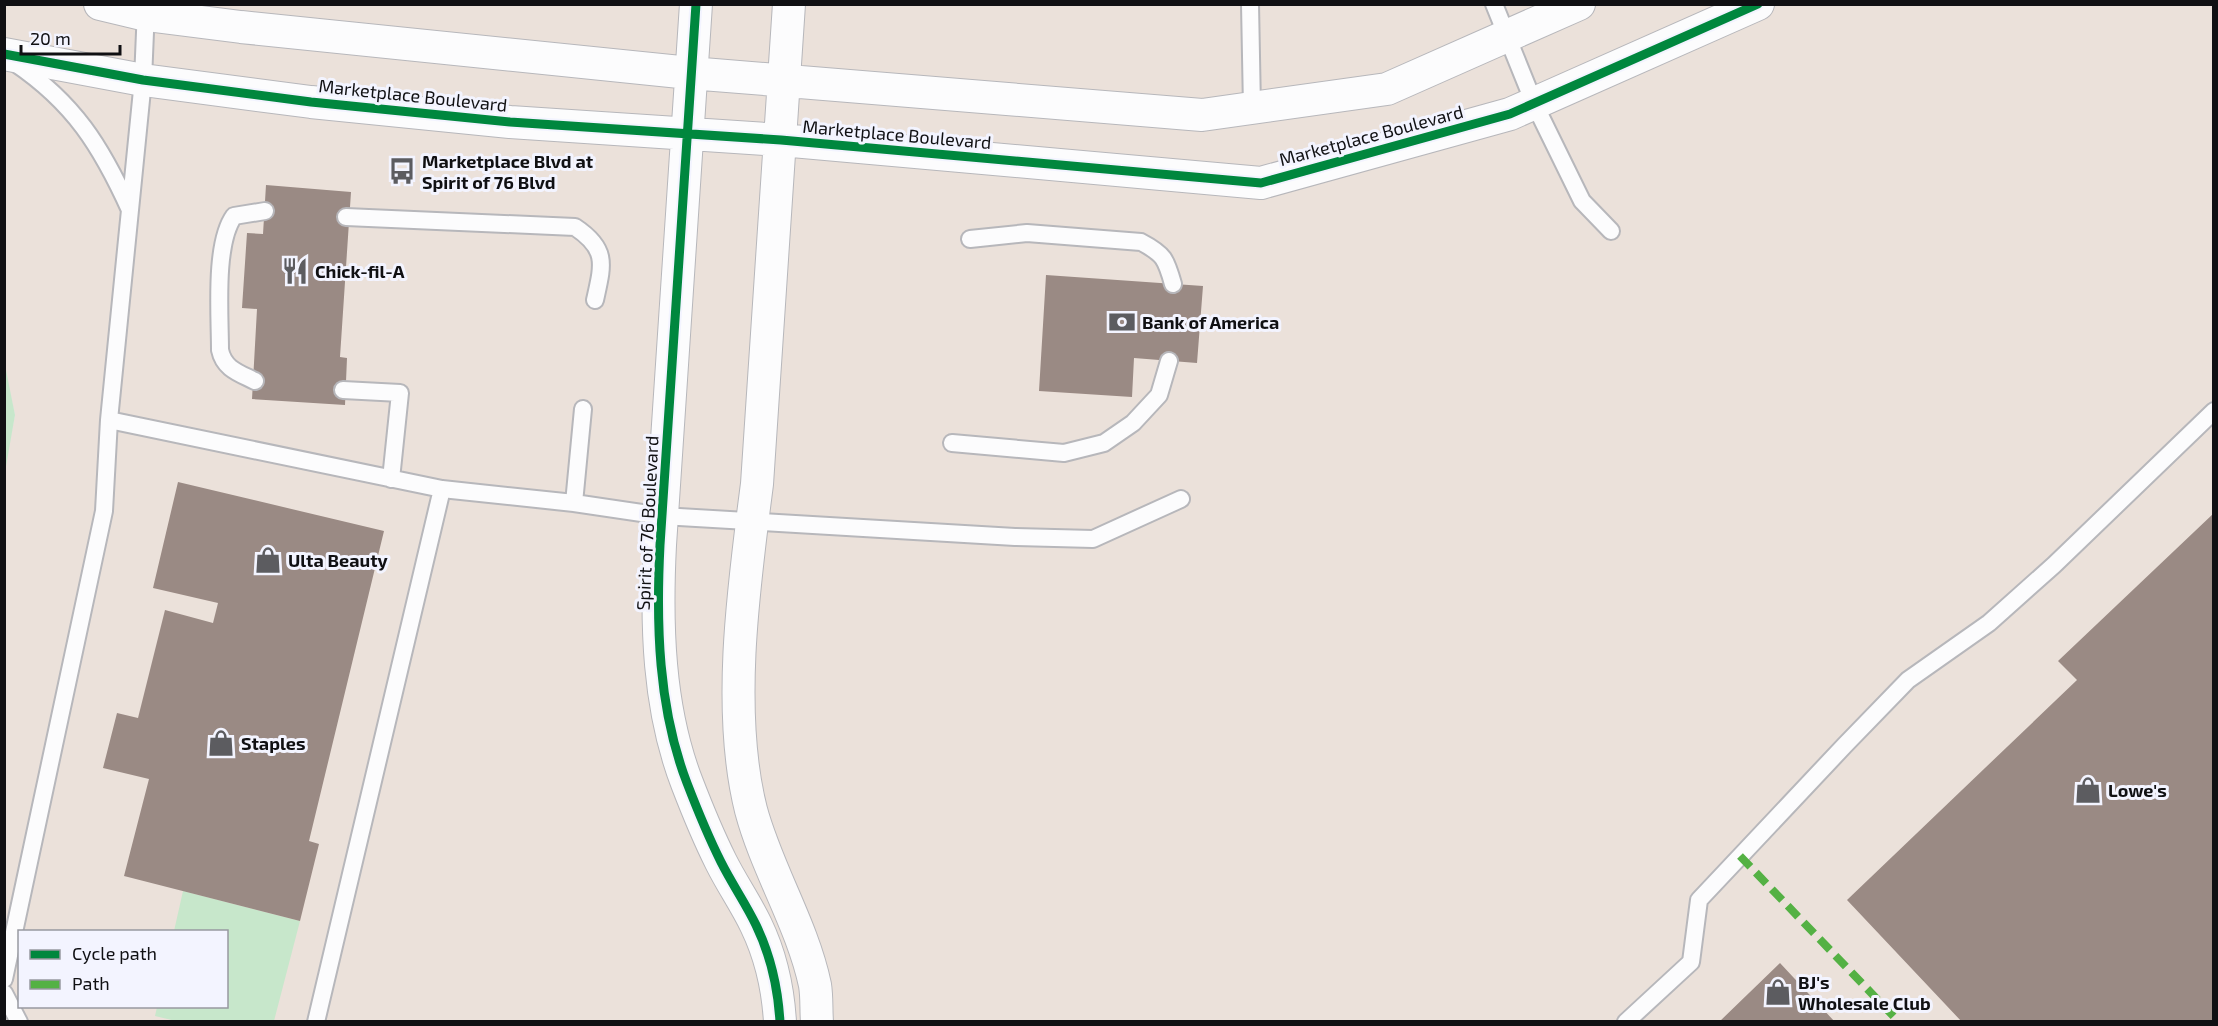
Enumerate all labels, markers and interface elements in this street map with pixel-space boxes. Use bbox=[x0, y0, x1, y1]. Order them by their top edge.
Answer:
scale bar bbox=[21, 18, 120, 56]
text: 20 m bbox=[30, 27, 71, 49]
street label: Marketplace Boulevard bbox=[318, 74, 508, 116]
street label: Marketplace Boulevard bbox=[1277, 100, 1465, 170]
street label: Marketplace Boulevard bbox=[802, 115, 992, 153]
place label: Marketplace Blvd at Spirit of 76 Blvd bbox=[422, 150, 594, 193]
bus stop icon: Marketplace Blvd at Spirit of 76 Blvd bbox=[387, 156, 417, 186]
restaurant icon: Chick-fil-A bbox=[280, 256, 310, 286]
place label: Chick-fil-A bbox=[315, 260, 405, 282]
bank icon: Bank of America bbox=[1107, 307, 1137, 337]
place label: Bank of America bbox=[1142, 311, 1279, 333]
street label: Spirit of 76 Boulevard bbox=[631, 435, 663, 611]
shop icon: Ulta Beauty bbox=[253, 545, 283, 575]
place label: Ulta Beauty bbox=[288, 549, 389, 571]
shop icon: Staples bbox=[206, 728, 236, 758]
place label: Staples bbox=[241, 732, 306, 754]
shop icon: Lowe's bbox=[2073, 775, 2103, 805]
place label: Lowe's bbox=[2108, 779, 2167, 801]
legend bbox=[18, 930, 228, 1008]
text: Cycle path bbox=[72, 942, 157, 964]
place label: BJ's Wholesale Club bbox=[1798, 971, 1931, 1014]
text: Path bbox=[72, 972, 110, 994]
shop icon: BJ's Wholesale Club bbox=[1763, 977, 1793, 1007]

